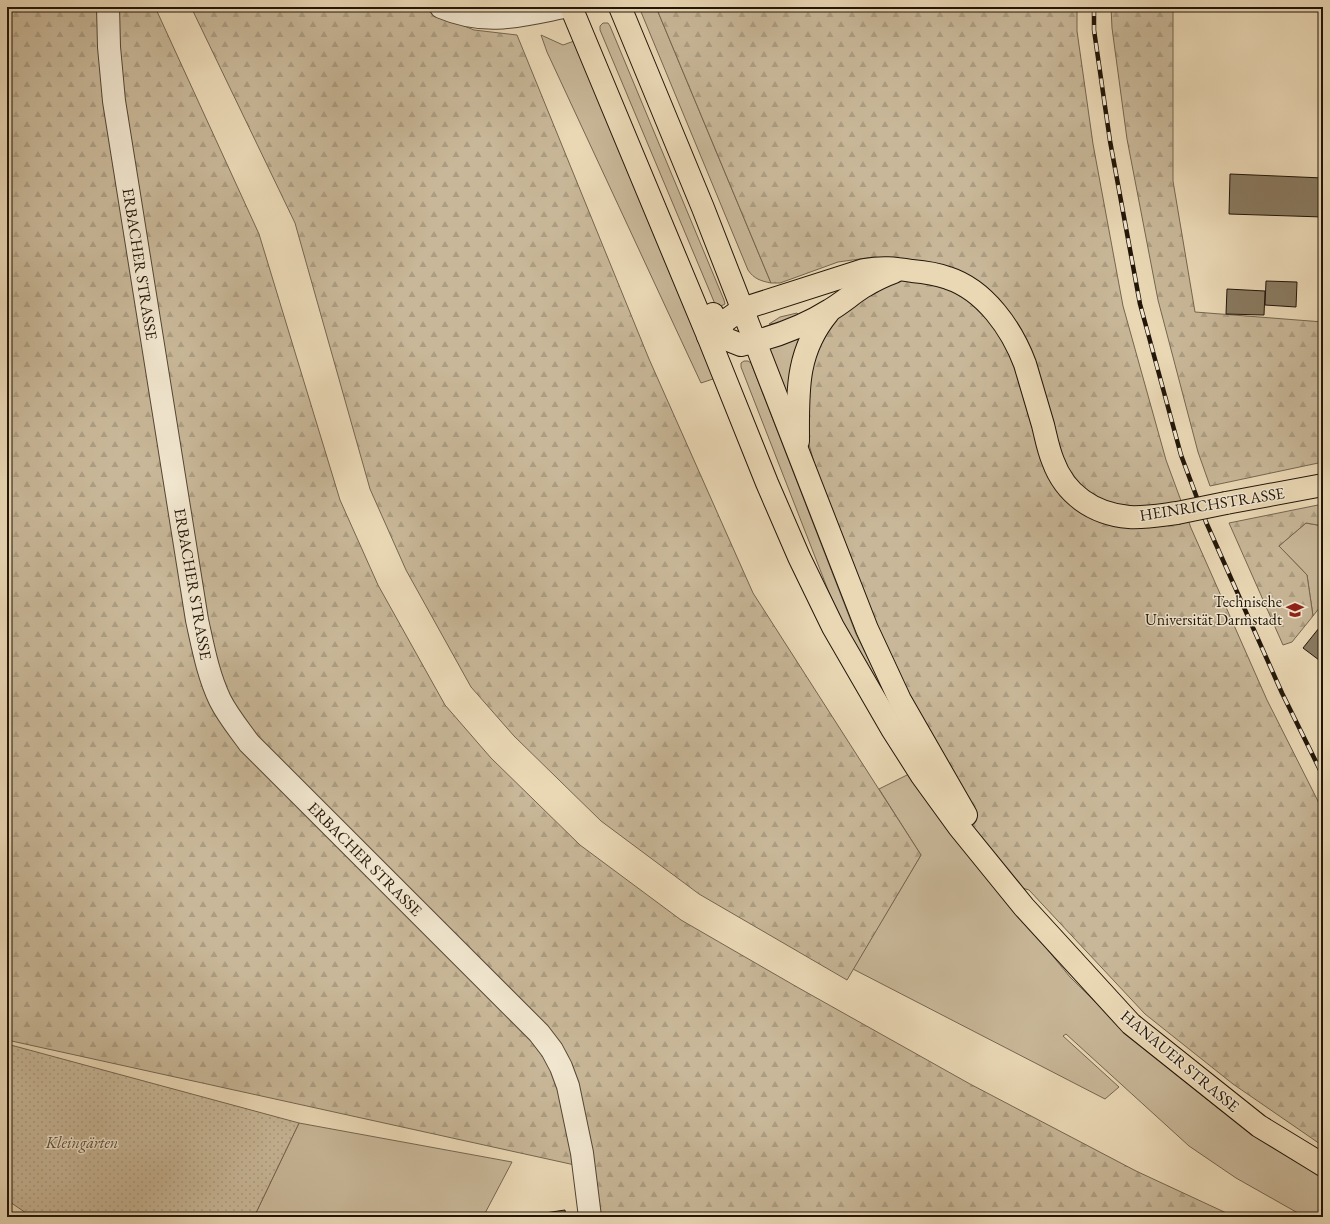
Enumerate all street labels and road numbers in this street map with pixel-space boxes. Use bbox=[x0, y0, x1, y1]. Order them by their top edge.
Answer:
street label: ERBACHER STRASSE bbox=[118, 187, 162, 341]
street label: HEINRICHSTRASSE bbox=[1138, 482, 1286, 526]
street label: ERBACHER STRASSE bbox=[169, 507, 217, 661]
street label: ERBACHER STRASSE bbox=[303, 797, 427, 921]
street label: HANAUER STRASSE bbox=[1116, 1005, 1244, 1117]

